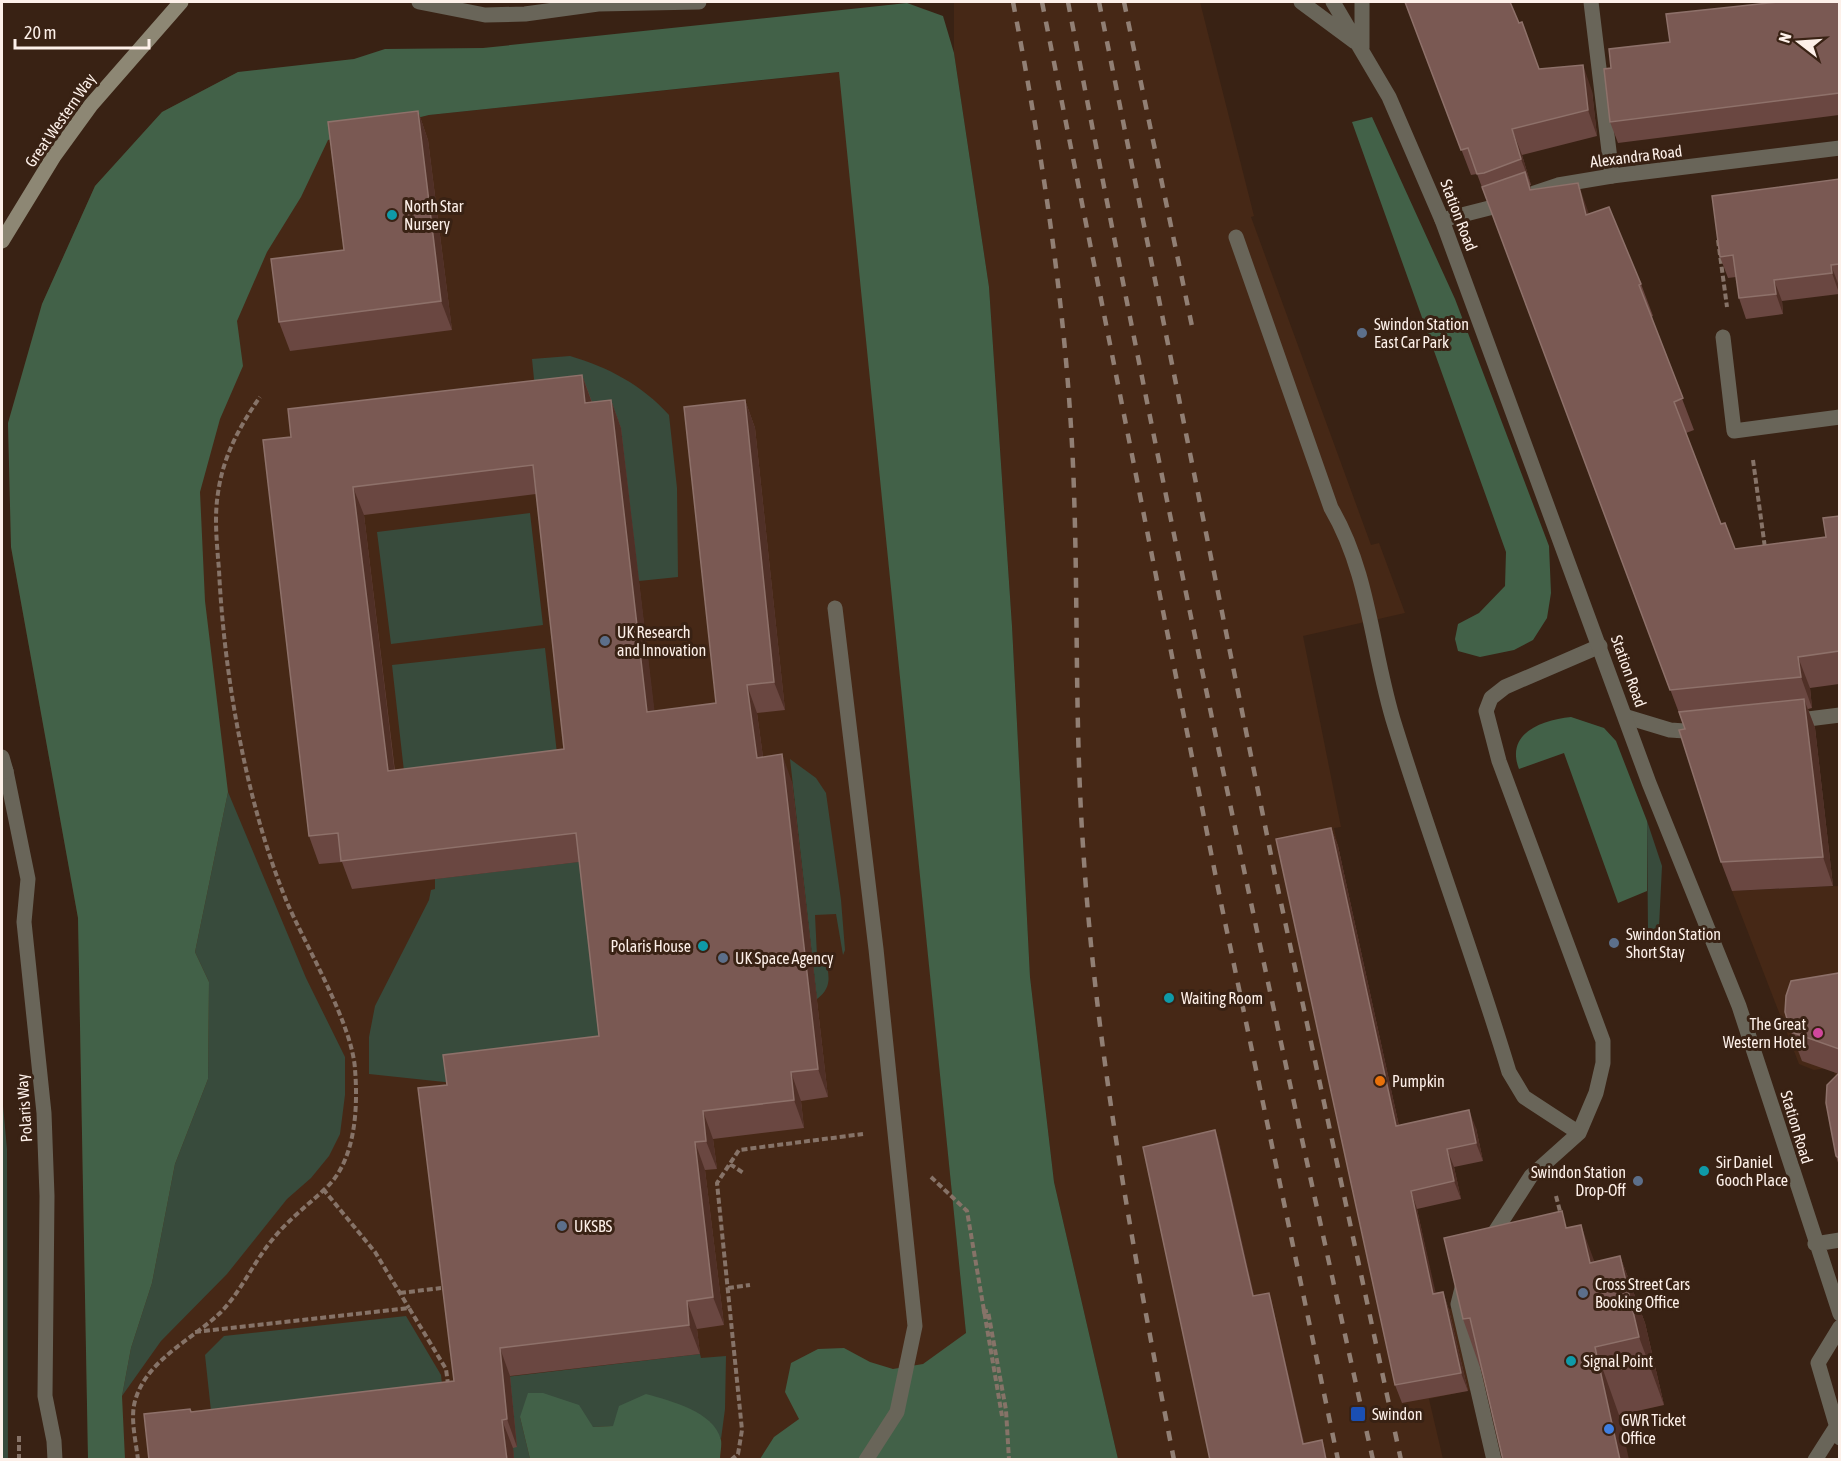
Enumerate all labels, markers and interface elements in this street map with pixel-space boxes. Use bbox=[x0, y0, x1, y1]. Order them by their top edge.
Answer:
scale bar bbox=[15, 12, 148, 50]
north arrow bbox=[1769, 12, 1829, 72]
text: 20 m bbox=[24, 22, 56, 43]
text: N bbox=[1775, 30, 1795, 45]
street label: Great Western Way bbox=[21, 69, 100, 171]
street label: Alexandra Road bbox=[1589, 141, 1683, 171]
street label: Station Road bbox=[1437, 177, 1481, 253]
place label: North Star Nursery bbox=[404, 197, 464, 234]
marker: North Star Nursery bbox=[385, 208, 399, 222]
place label: Swindon Station East Car Park bbox=[1374, 315, 1469, 351]
marker: Swindon Station East Car Park bbox=[1355, 326, 1369, 340]
place label: UK Research and Innovation bbox=[617, 623, 706, 659]
street label: Station Road bbox=[1608, 633, 1650, 709]
marker: UK Research and Innovation bbox=[598, 634, 612, 648]
place label: Swindon Station Short Stay bbox=[1626, 925, 1721, 962]
marker: Swindon Station Short Stay bbox=[1607, 936, 1621, 950]
place label: Polaris House bbox=[610, 937, 691, 955]
marker: Polaris House bbox=[696, 939, 710, 953]
place label: UK Space Agency bbox=[735, 949, 834, 968]
marker: UK Space Agency bbox=[716, 951, 730, 965]
place label: Waiting Room bbox=[1181, 989, 1263, 1008]
marker: Waiting Room bbox=[1162, 991, 1176, 1005]
place label: The Great Western Hotel bbox=[1723, 1015, 1807, 1051]
marker: The Great Western Hotel bbox=[1811, 1026, 1825, 1040]
place label: Pumpkin bbox=[1392, 1072, 1445, 1091]
street label: Polaris Way bbox=[13, 1073, 36, 1143]
marker: Pumpkin bbox=[1373, 1074, 1387, 1088]
street label: Station Road bbox=[1777, 1088, 1817, 1166]
place label: Sir Daniel Gooch Place bbox=[1716, 1153, 1788, 1189]
place label: Swindon Station Drop-Off bbox=[1531, 1163, 1626, 1200]
marker: Sir Daniel Gooch Place bbox=[1697, 1164, 1711, 1178]
marker: Swindon Station Drop-Off bbox=[1631, 1174, 1645, 1188]
place label: UKSBS bbox=[574, 1217, 613, 1235]
marker: UKSBS bbox=[555, 1219, 569, 1233]
place label: Cross Street Cars Booking Office bbox=[1595, 1275, 1691, 1312]
marker: Cross Street Cars Booking Office bbox=[1576, 1286, 1590, 1300]
place label: Signal Point bbox=[1583, 1352, 1654, 1371]
marker: Signal Point bbox=[1564, 1354, 1578, 1368]
marker: Swindon bbox=[1349, 1405, 1367, 1423]
place label: Swindon bbox=[1372, 1405, 1422, 1423]
place label: GWR Ticket Office bbox=[1621, 1411, 1687, 1447]
marker: GWR Ticket Office bbox=[1602, 1422, 1616, 1436]

